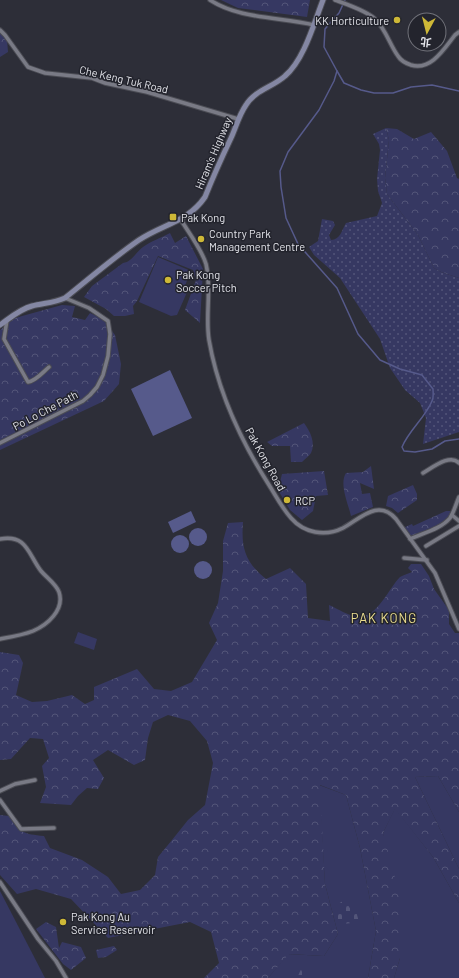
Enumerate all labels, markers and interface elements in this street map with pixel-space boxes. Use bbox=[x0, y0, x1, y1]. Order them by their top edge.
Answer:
north arrow bbox=[407, 12, 447, 52]
place label: KK Horticulture bbox=[315, 14, 389, 27]
marker: KK Horticulture bbox=[392, 15, 402, 25]
text: 北 bbox=[419, 35, 432, 50]
street label: Che Keng Tuk Road bbox=[78, 62, 170, 96]
street label: Hiram's Highway bbox=[192, 115, 234, 191]
place label: Pak Kong bbox=[181, 211, 225, 224]
marker: Pak Kong bbox=[168, 212, 178, 222]
place label: Country Park Management Centre bbox=[209, 227, 305, 253]
marker: Country Park Management Centre bbox=[196, 234, 206, 244]
place label: Pak Kong Soccer Pitch bbox=[176, 268, 237, 294]
marker: Pak Kong Soccer Pitch bbox=[163, 275, 173, 285]
street label: Po Lo Che Path bbox=[10, 387, 80, 433]
street label: Pak Kong Road bbox=[243, 425, 289, 493]
place label: RCP bbox=[295, 494, 315, 507]
marker: RCP bbox=[282, 495, 292, 505]
district label: PAK KONG bbox=[351, 610, 417, 626]
place label: Pak Kong Au Service Reservoir bbox=[71, 910, 155, 936]
marker: Pak Kong Au Service Reservoir bbox=[58, 917, 68, 927]

